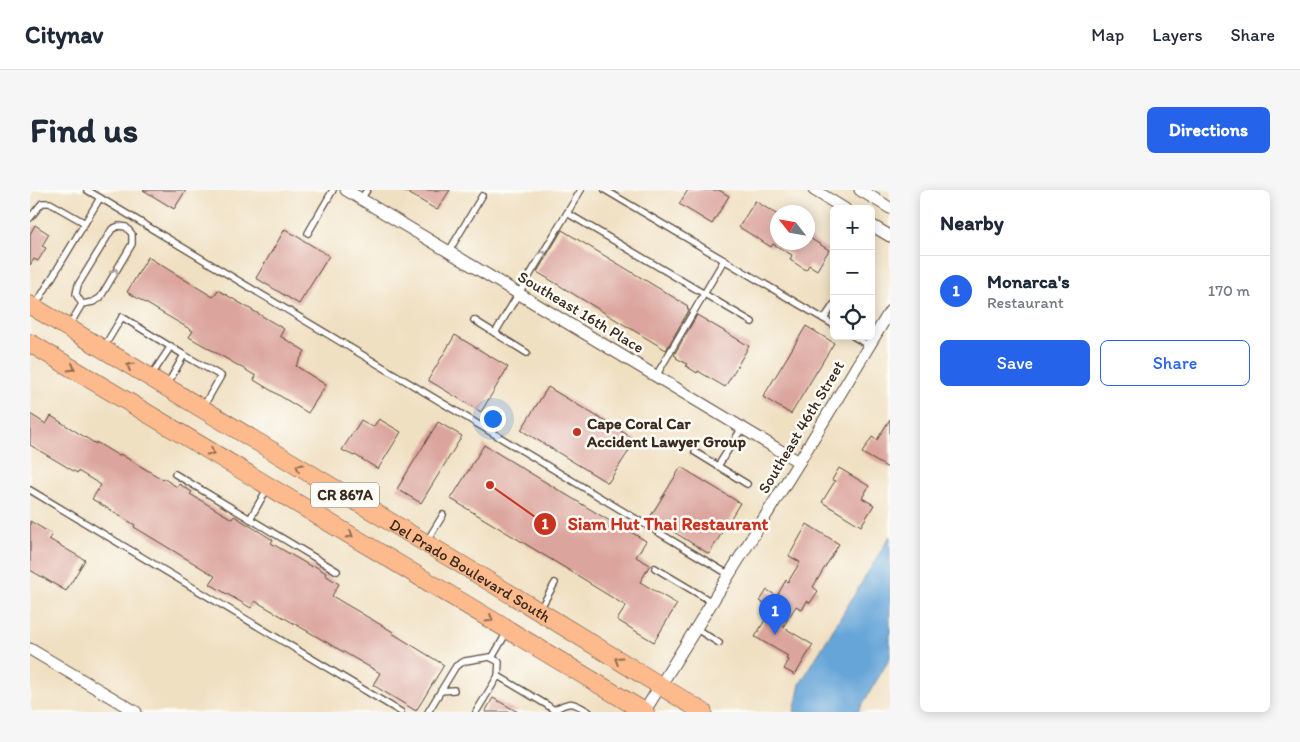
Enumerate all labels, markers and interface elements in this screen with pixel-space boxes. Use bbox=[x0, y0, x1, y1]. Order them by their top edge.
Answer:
text: Citynav bbox=[25, 20, 103, 49]
text: Map bbox=[1091, 24, 1124, 46]
text: Layers bbox=[1152, 24, 1202, 46]
text: Share bbox=[1230, 24, 1275, 46]
button: Directions bbox=[1147, 107, 1270, 153]
text: Find us bbox=[30, 109, 138, 151]
north arrow bbox=[770, 205, 815, 250]
map controls bbox=[830, 205, 875, 340]
button: + bbox=[830, 205, 875, 250]
text: Nearby bbox=[940, 210, 1004, 235]
one-way arrow bbox=[537, 250, 547, 259]
button: − bbox=[830, 250, 875, 295]
street label: Southeast 16th Place bbox=[514, 267, 648, 357]
one-way arrow bbox=[109, 269, 119, 278]
text: Monarca's bbox=[987, 270, 1070, 293]
text: 1 bbox=[952, 281, 960, 300]
text: 170 m bbox=[1208, 281, 1250, 300]
text: Restaurant bbox=[987, 293, 1064, 312]
button: locate bbox=[830, 295, 875, 340]
button: Save bbox=[940, 340, 1090, 386]
button: Share bbox=[1100, 340, 1250, 386]
street label: Southeast 46th Street bbox=[754, 357, 848, 497]
one-way arrow bbox=[66, 361, 75, 371]
one-way arrow bbox=[127, 362, 136, 372]
your location bbox=[480, 406, 506, 432]
place label: Cape Coral Car Accident Lawyer Group bbox=[586, 414, 747, 452]
marker: Cape Coral Car Accident Lawyer Group bbox=[571, 426, 583, 438]
one-way arrow bbox=[205, 445, 214, 455]
one-way arrow bbox=[296, 464, 305, 474]
road number: CR 867A bbox=[311, 482, 379, 508]
callout: Siam Hut Thai Restaurant bbox=[533, 507, 778, 540]
text: Siam Hut Thai Restaurant bbox=[568, 513, 769, 535]
street label: Del Prado Boulevard South bbox=[386, 514, 555, 626]
text: 1 bbox=[542, 515, 549, 533]
one-way arrow bbox=[345, 529, 354, 539]
pin: 1 bbox=[759, 594, 791, 635]
one-way arrow bbox=[484, 612, 493, 622]
one-way arrow bbox=[615, 657, 624, 667]

